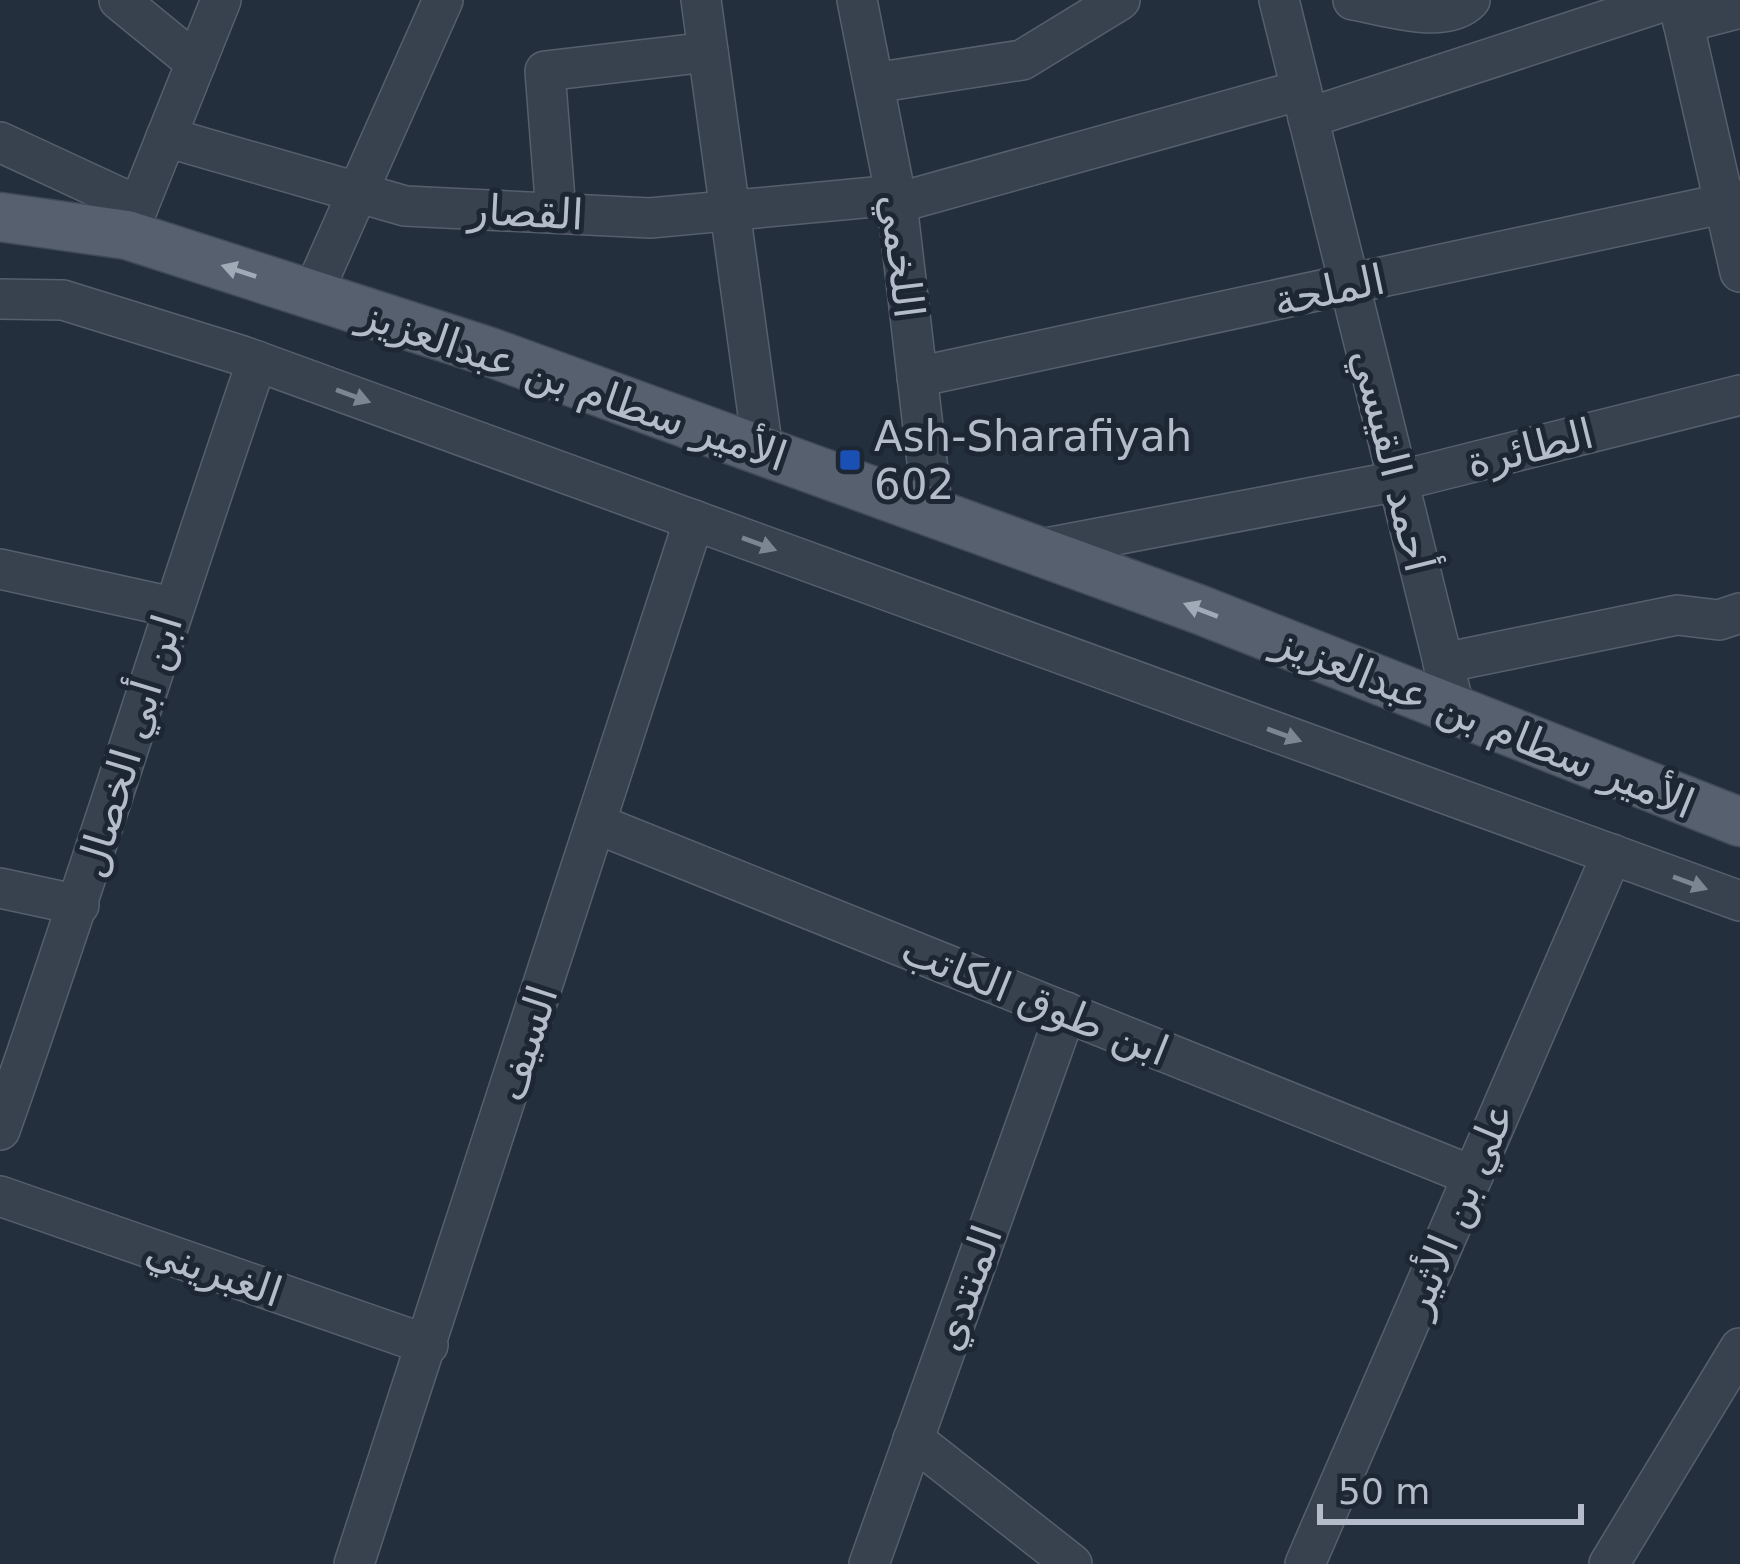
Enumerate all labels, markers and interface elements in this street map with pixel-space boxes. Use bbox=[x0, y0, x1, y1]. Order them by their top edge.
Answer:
street label: القصار bbox=[465, 184, 585, 239]
street label: اللخمي bbox=[869, 191, 934, 321]
street label: الملحة bbox=[1269, 254, 1389, 326]
one-way arrow bbox=[220, 261, 257, 280]
street label: الأمير سطام بن عبدالعزيز bbox=[351, 286, 794, 481]
street label: أحمد القيسي bbox=[1341, 343, 1447, 577]
one-way arrow bbox=[336, 388, 372, 406]
street label: الطائرة bbox=[1462, 409, 1598, 487]
place label: Ash-Sharafiyah 602 bbox=[874, 412, 1192, 509]
marker: Ash-Sharafiyah 602 bbox=[837, 447, 863, 473]
one-way arrow bbox=[742, 536, 778, 554]
one-way arrow bbox=[1183, 600, 1219, 619]
street label: ابن أبي الخصال bbox=[63, 608, 193, 883]
street label: الأمير سطام بن عبدالعزيز bbox=[1265, 613, 1702, 829]
one-way arrow bbox=[1266, 727, 1302, 745]
one-way arrow bbox=[1672, 874, 1708, 893]
street label: ابن طوق الكاتب bbox=[895, 924, 1175, 1076]
street label: السيف bbox=[484, 979, 568, 1107]
street label: علي بن الأثير bbox=[1388, 1094, 1526, 1326]
street label: المنتدي bbox=[922, 1219, 1012, 1357]
street label: الغبريني bbox=[140, 1225, 288, 1318]
scale bar bbox=[1320, 1450, 1581, 1524]
text: 50 m bbox=[1338, 1471, 1430, 1512]

